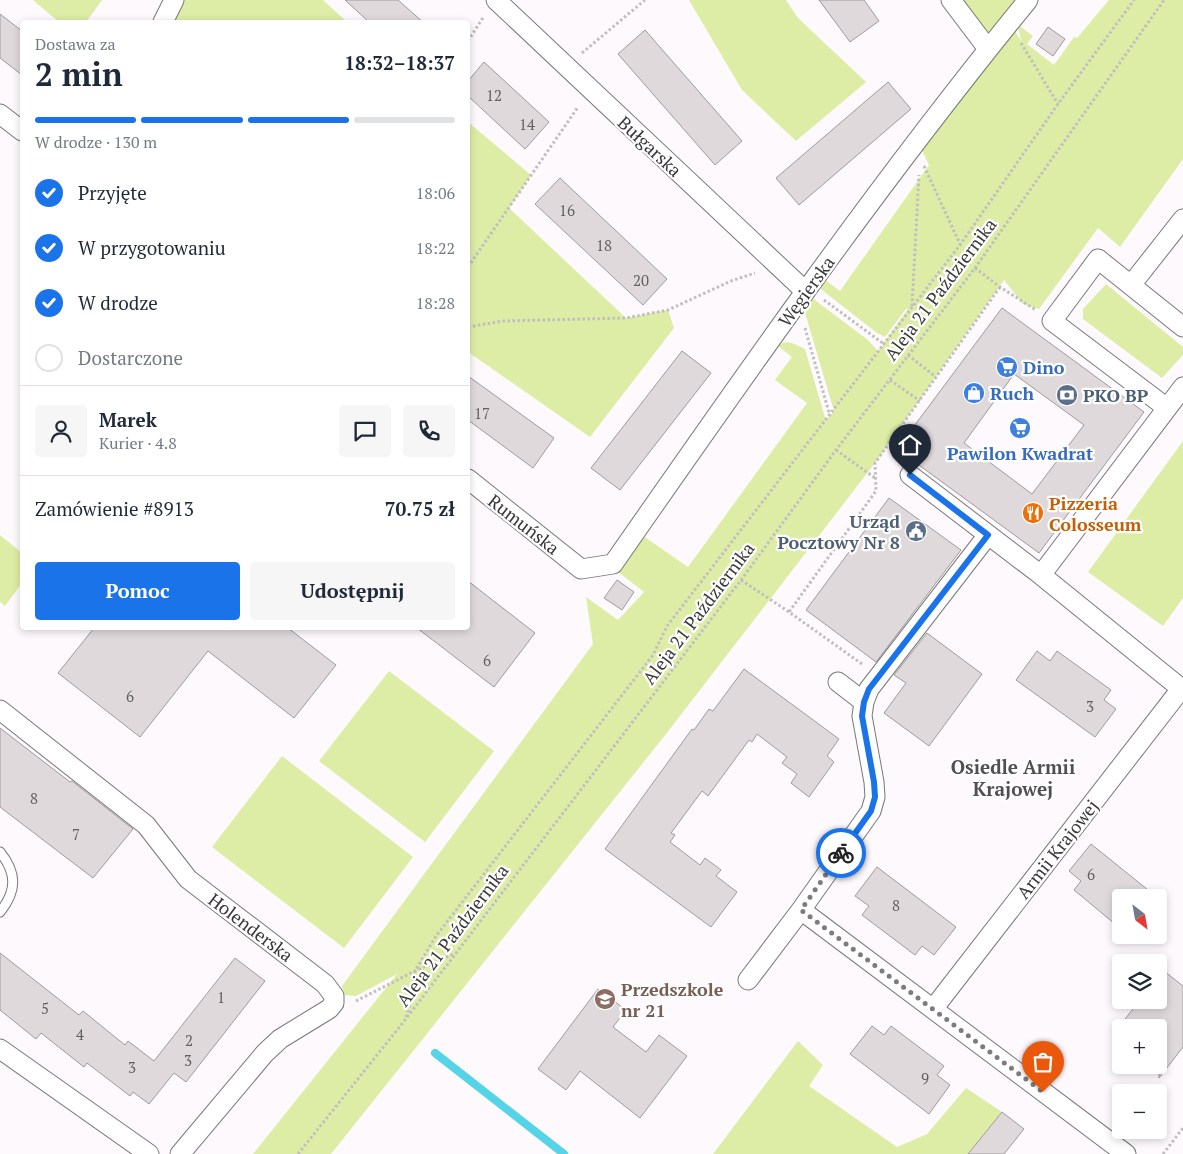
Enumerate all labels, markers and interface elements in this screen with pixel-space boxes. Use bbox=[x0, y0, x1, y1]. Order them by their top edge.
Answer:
text: Dostawa za bbox=[35, 33, 116, 55]
text: 18:32–18:37 bbox=[344, 50, 455, 75]
text: 2 min bbox=[35, 53, 123, 95]
house number: 12 bbox=[486, 85, 502, 105]
street label: Bułgarska bbox=[613, 110, 687, 182]
house number: 14 bbox=[519, 114, 535, 134]
text: W drodze · 130 m bbox=[35, 131, 157, 153]
icon: check bbox=[35, 179, 63, 207]
text: Przyjęte bbox=[78, 180, 147, 205]
text: 18:06 bbox=[416, 182, 455, 204]
house number: 16 bbox=[559, 200, 575, 220]
street label: Aleja 21 Października bbox=[879, 213, 1001, 365]
icon: check bbox=[35, 234, 63, 262]
text: W przygotowaniu bbox=[78, 235, 226, 260]
house number: 18 bbox=[596, 235, 612, 255]
text: 18:22 bbox=[416, 237, 455, 259]
street label: Węgierska bbox=[772, 251, 840, 331]
house number: 20 bbox=[633, 270, 649, 290]
icon: check bbox=[35, 289, 63, 317]
text: W drodze bbox=[78, 290, 158, 315]
text: 18:28 bbox=[416, 292, 455, 314]
text: Dostarczone bbox=[78, 345, 183, 370]
supermarket icon: Dino bbox=[995, 355, 1019, 379]
place label: Dino bbox=[1023, 355, 1065, 379]
shop icon: Ruch bbox=[962, 381, 986, 405]
place label: Ruch bbox=[990, 381, 1034, 405]
bank icon: PKO BP bbox=[1055, 383, 1079, 407]
place label: PKO BP bbox=[1083, 383, 1149, 407]
house number: 17 bbox=[474, 403, 490, 423]
button: person bbox=[35, 405, 87, 457]
button: chat bbox=[339, 405, 391, 457]
button: phone bbox=[403, 405, 455, 457]
text: Marek bbox=[99, 407, 157, 432]
supermarket icon: Pawilon Kwadrat bbox=[1008, 416, 1032, 440]
pin bbox=[889, 424, 931, 475]
icon: home bbox=[896, 431, 924, 459]
text: Kurier · 4.8 bbox=[99, 432, 177, 454]
place label: Pawilon Kwadrat bbox=[947, 441, 1093, 465]
street label: Rumuńska bbox=[483, 489, 565, 559]
place label: Pizzeria Colosseum bbox=[1049, 491, 1142, 536]
text: Zamówienie #8913 bbox=[35, 496, 194, 521]
text: 70.75 zł bbox=[385, 496, 455, 521]
restaurant icon: Pizzeria Colosseum bbox=[1021, 501, 1045, 525]
place label: Urząd Pocztowy Nr 8 bbox=[777, 509, 900, 554]
public building icon: Urząd Pocztowy Nr 8 bbox=[904, 519, 928, 543]
street label: Aleja 21 Października bbox=[637, 537, 759, 689]
button: Pomoc bbox=[35, 562, 240, 620]
button: Udostępnij bbox=[250, 562, 455, 620]
house number: 6 bbox=[483, 650, 491, 670]
house number: 6 bbox=[126, 686, 134, 706]
house number: 3 bbox=[1086, 696, 1094, 716]
district label: Osiedle Armii Krajowej bbox=[951, 754, 1075, 801]
house number: 8 bbox=[30, 788, 38, 808]
street label: Armii Krajowej bbox=[1011, 794, 1103, 904]
house number: 7 bbox=[72, 824, 80, 844]
courier bbox=[816, 828, 866, 878]
icon: bike bbox=[827, 839, 855, 867]
street label: Aleja 21 Października bbox=[391, 859, 513, 1011]
house number: 6 bbox=[1087, 864, 1095, 884]
street label: Holenderska bbox=[204, 887, 298, 967]
north arrow bbox=[1112, 889, 1168, 944]
map controls bbox=[1112, 889, 1167, 1139]
house number: 8 bbox=[892, 895, 900, 915]
button: layers bbox=[1112, 954, 1167, 1009]
place label: Przedszkole nr 21 bbox=[621, 977, 724, 1022]
house number: 1 bbox=[217, 987, 225, 1007]
school or university icon: Przedszkole nr 21 bbox=[593, 987, 617, 1011]
house number: 5 bbox=[41, 998, 49, 1018]
button: + bbox=[1112, 1019, 1167, 1074]
house number: 4 bbox=[76, 1024, 84, 1044]
house number: 2 bbox=[185, 1030, 193, 1050]
pin bbox=[1022, 1041, 1064, 1092]
icon: bag bbox=[1029, 1048, 1057, 1076]
house number: 3 bbox=[184, 1050, 192, 1070]
house number: 3 bbox=[128, 1057, 136, 1077]
house number: 9 bbox=[921, 1068, 929, 1088]
button: − bbox=[1112, 1084, 1167, 1139]

